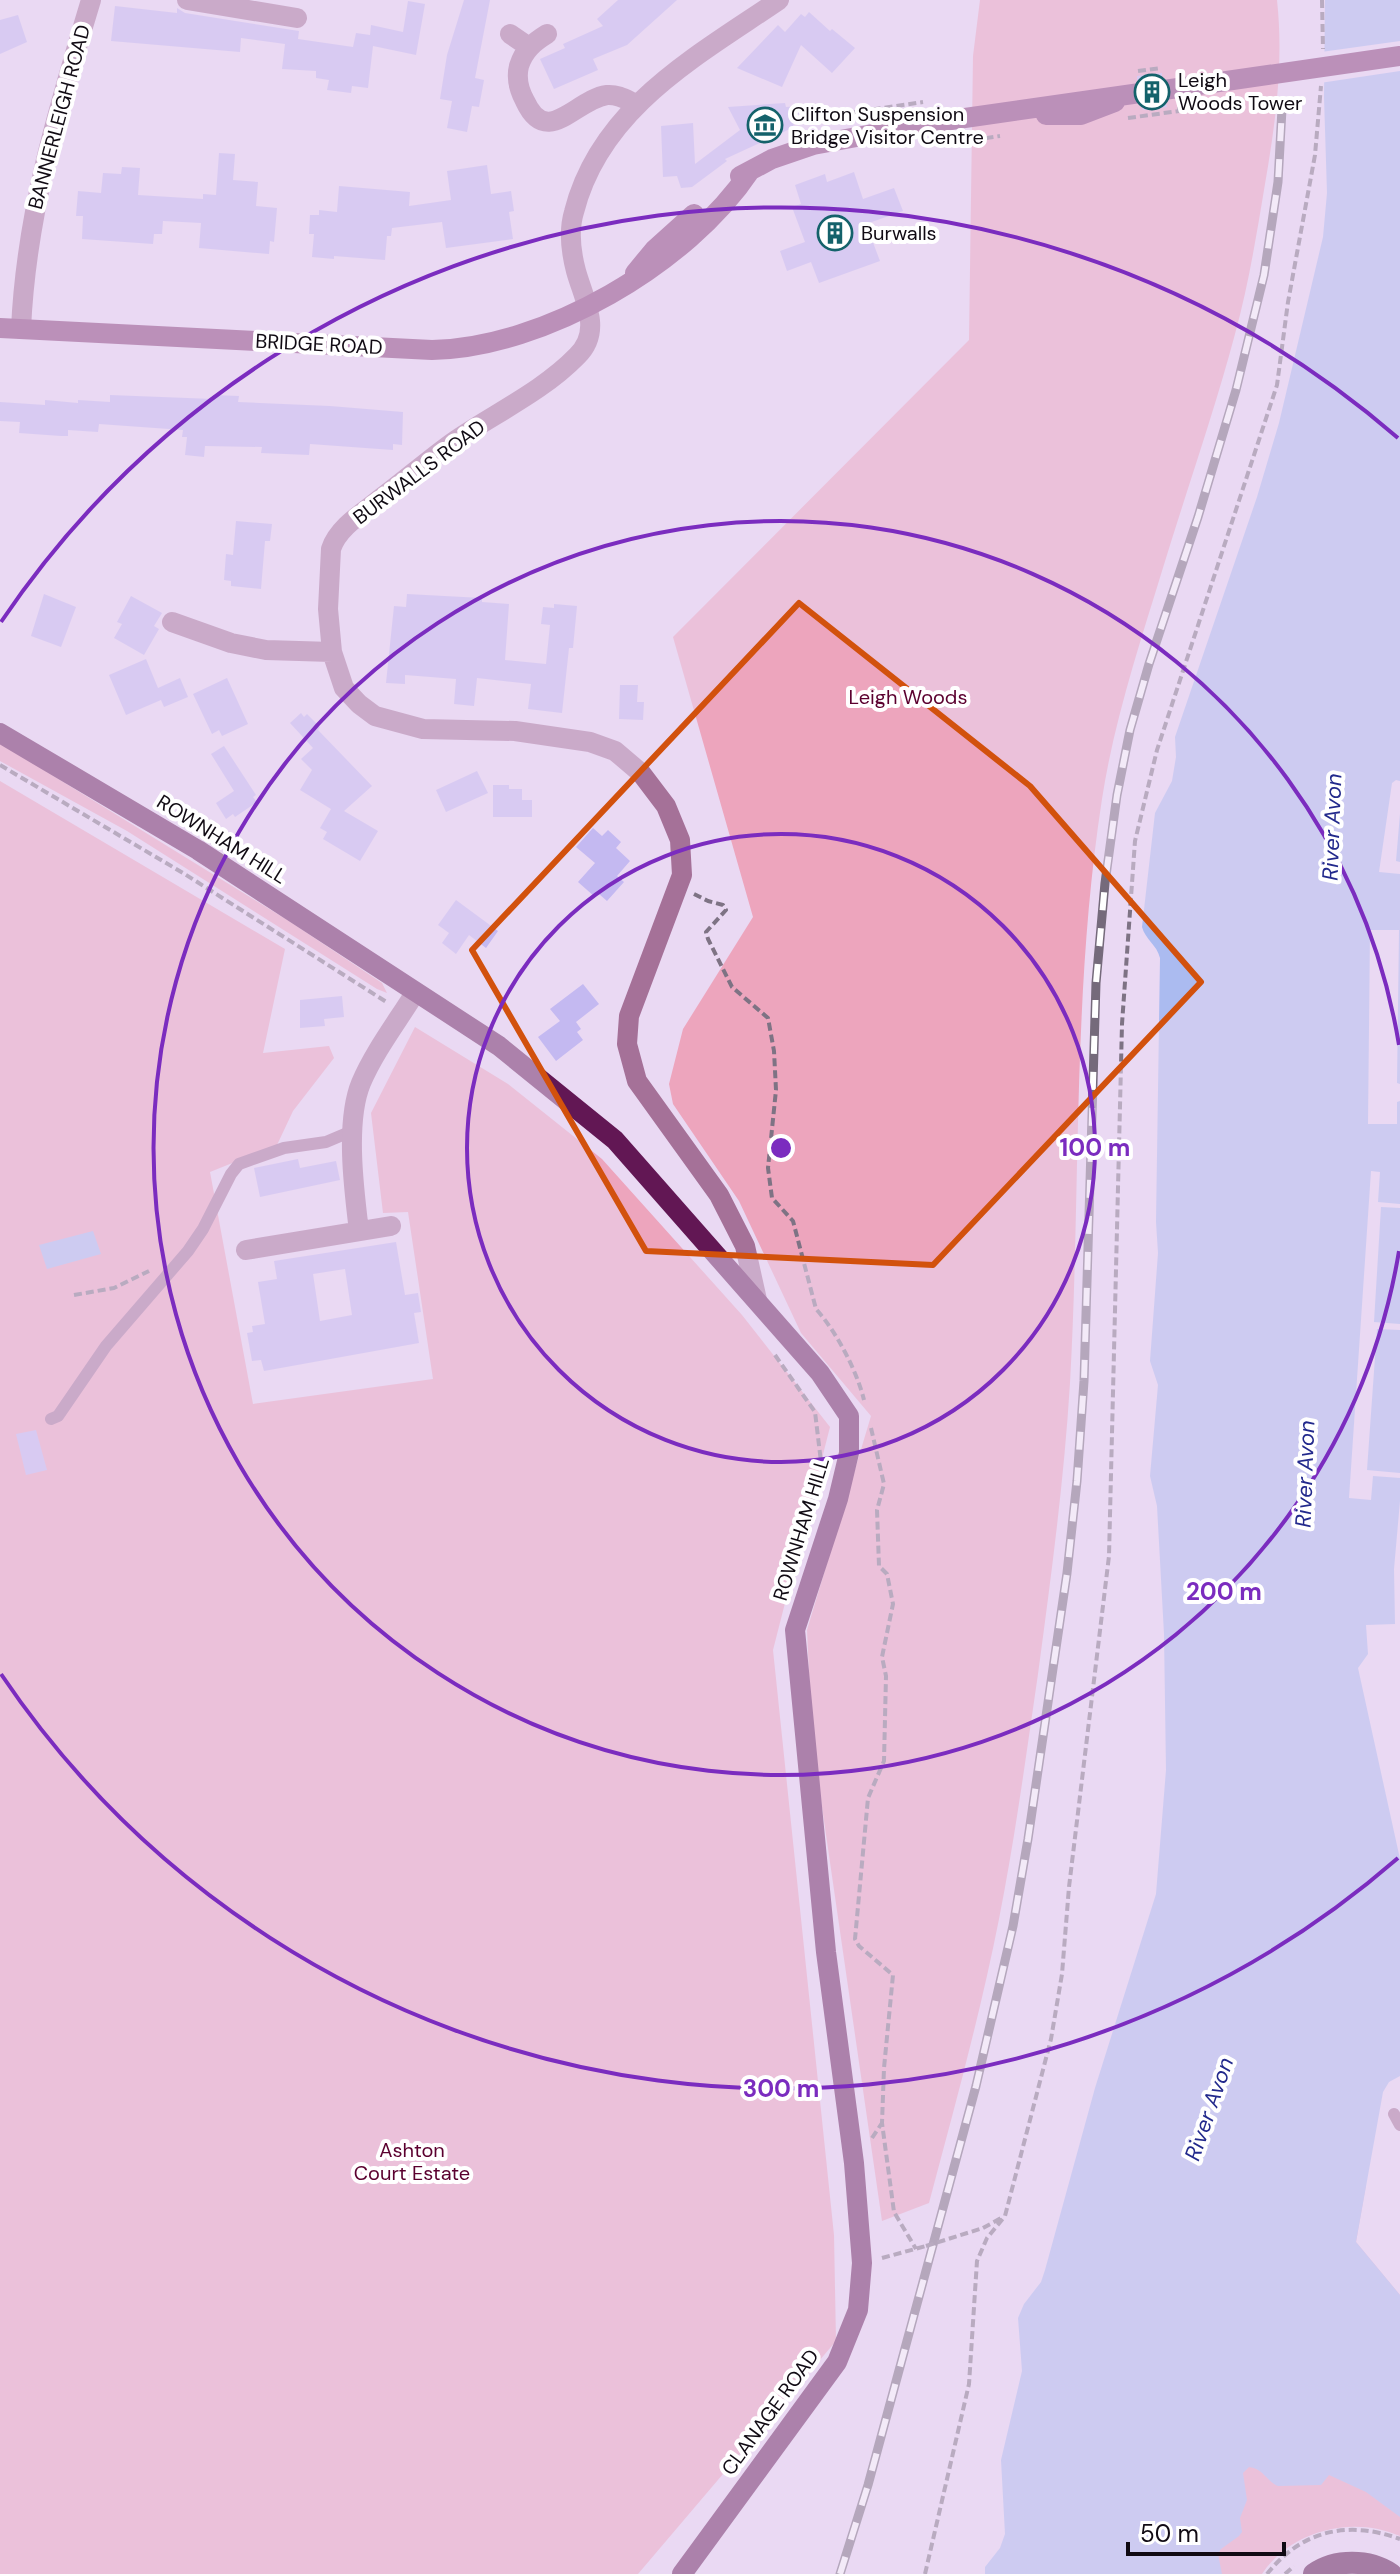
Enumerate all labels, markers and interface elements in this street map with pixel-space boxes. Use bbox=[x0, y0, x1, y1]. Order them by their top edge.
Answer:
street label: BANNERLEIGH ROAD bbox=[22, 22, 96, 212]
place label: Leigh Woods Tower bbox=[1178, 67, 1303, 116]
building icon: Leigh Woods Tower bbox=[1133, 73, 1171, 111]
place label: Clifton Suspension Bridge Visitor Centre bbox=[791, 101, 984, 150]
museum icon: Clifton Suspension Bridge Visitor Centre bbox=[746, 106, 784, 144]
building icon: Burwalls bbox=[816, 214, 854, 252]
place label: Burwalls bbox=[861, 220, 937, 246]
street label: BRIDGE ROAD bbox=[255, 328, 383, 360]
street label: BURWALLS ROAD bbox=[348, 414, 490, 530]
park label: Leigh Woods bbox=[849, 684, 967, 710]
water label: River Avon bbox=[1316, 773, 1348, 881]
street label: ROWNHAM HILL bbox=[152, 789, 292, 889]
text: 100 m bbox=[1060, 1132, 1130, 1163]
centre of rings bbox=[767, 1134, 795, 1162]
water label: River Avon bbox=[1289, 1420, 1321, 1528]
street label: ROWNHAM HILL bbox=[767, 1454, 835, 1604]
text: 200 m bbox=[1186, 1576, 1262, 1607]
water label: River Avon bbox=[1178, 2053, 1240, 2165]
text: 300 m bbox=[743, 2073, 819, 2104]
park label: Ashton Court Estate bbox=[354, 2137, 470, 2186]
street label: CLANAGE ROAD bbox=[716, 2344, 824, 2480]
scale bar bbox=[1128, 2506, 1284, 2556]
text: 50 m bbox=[1140, 2518, 1199, 2549]

